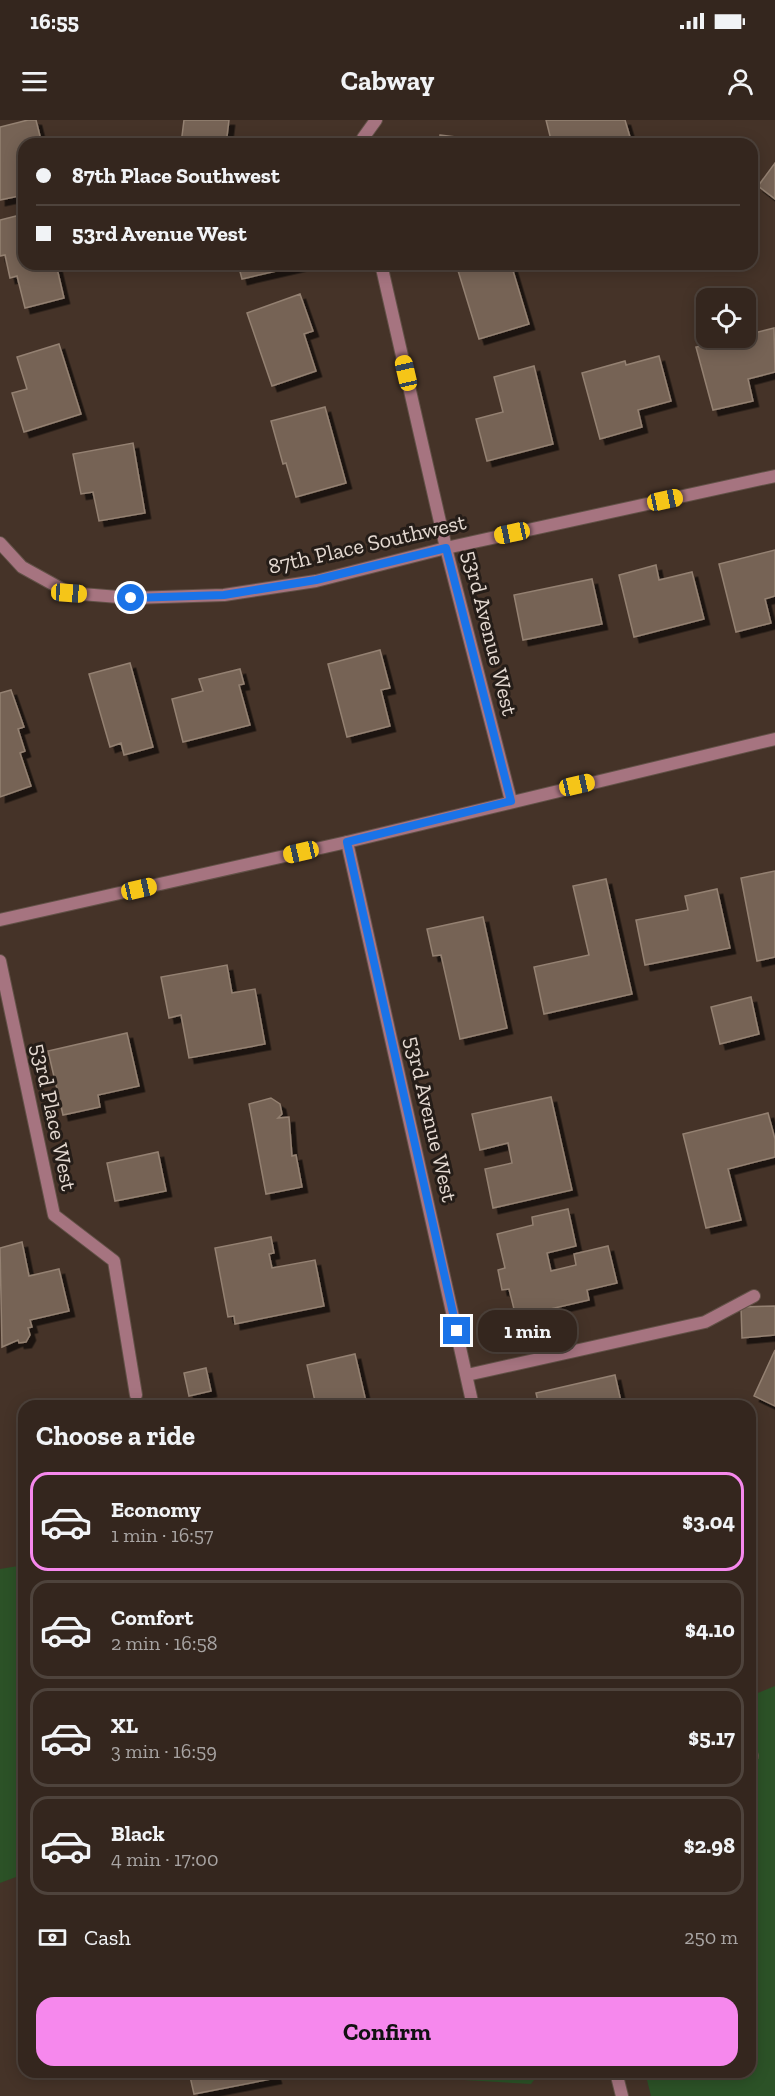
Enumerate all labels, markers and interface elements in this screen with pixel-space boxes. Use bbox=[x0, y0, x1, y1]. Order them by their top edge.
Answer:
text: 16:55 bbox=[30, 8, 79, 35]
icon: menu bbox=[18, 65, 51, 98]
text: Cabway bbox=[341, 65, 434, 97]
icon: person bbox=[724, 65, 757, 98]
text: 87th Place Southwest bbox=[72, 162, 280, 189]
text: 53rd Avenue West bbox=[72, 220, 247, 247]
map controls bbox=[696, 288, 756, 348]
button: locate bbox=[696, 288, 756, 348]
car bbox=[393, 353, 419, 393]
car bbox=[646, 487, 684, 513]
street label: 87th Place Southwest bbox=[265, 508, 469, 580]
car bbox=[493, 520, 531, 546]
street label: 53rd Avenue West bbox=[456, 548, 524, 719]
car bbox=[50, 583, 88, 603]
route start bbox=[117, 584, 144, 611]
car bbox=[557, 772, 597, 798]
car bbox=[281, 839, 321, 865]
car bbox=[119, 876, 159, 902]
street label: 53rd Avenue West bbox=[399, 1033, 463, 1205]
street label: 53rd Place West bbox=[25, 1041, 83, 1194]
callout: 1 min bbox=[478, 1310, 577, 1352]
route end bbox=[443, 1317, 470, 1344]
text: 1 min bbox=[504, 1319, 551, 1343]
text: Choose a ride bbox=[36, 1420, 195, 1452]
icon: car bbox=[39, 1495, 93, 1549]
text: Economy bbox=[111, 1496, 201, 1523]
text: $3.04 bbox=[682, 1508, 735, 1535]
text: 1 min · 16:57 bbox=[111, 1523, 213, 1547]
icon: car bbox=[39, 1603, 93, 1657]
text: Comfort bbox=[111, 1604, 193, 1631]
text: $4.10 bbox=[685, 1616, 735, 1643]
text: 2 min · 16:58 bbox=[111, 1631, 217, 1655]
icon: car bbox=[39, 1711, 93, 1765]
text: XL bbox=[111, 1712, 138, 1739]
text: $5.17 bbox=[688, 1724, 735, 1751]
text: 3 min · 16:59 bbox=[111, 1739, 217, 1763]
icon: car bbox=[39, 1819, 93, 1873]
text: Black bbox=[111, 1820, 165, 1847]
text: $2.98 bbox=[684, 1832, 735, 1859]
text: 4 min · 17:00 bbox=[111, 1847, 218, 1871]
icon: cash bbox=[36, 1921, 69, 1954]
text: Cash bbox=[84, 1924, 131, 1951]
text: 250 m bbox=[684, 1925, 738, 1949]
button: Confirm bbox=[36, 1997, 738, 2066]

